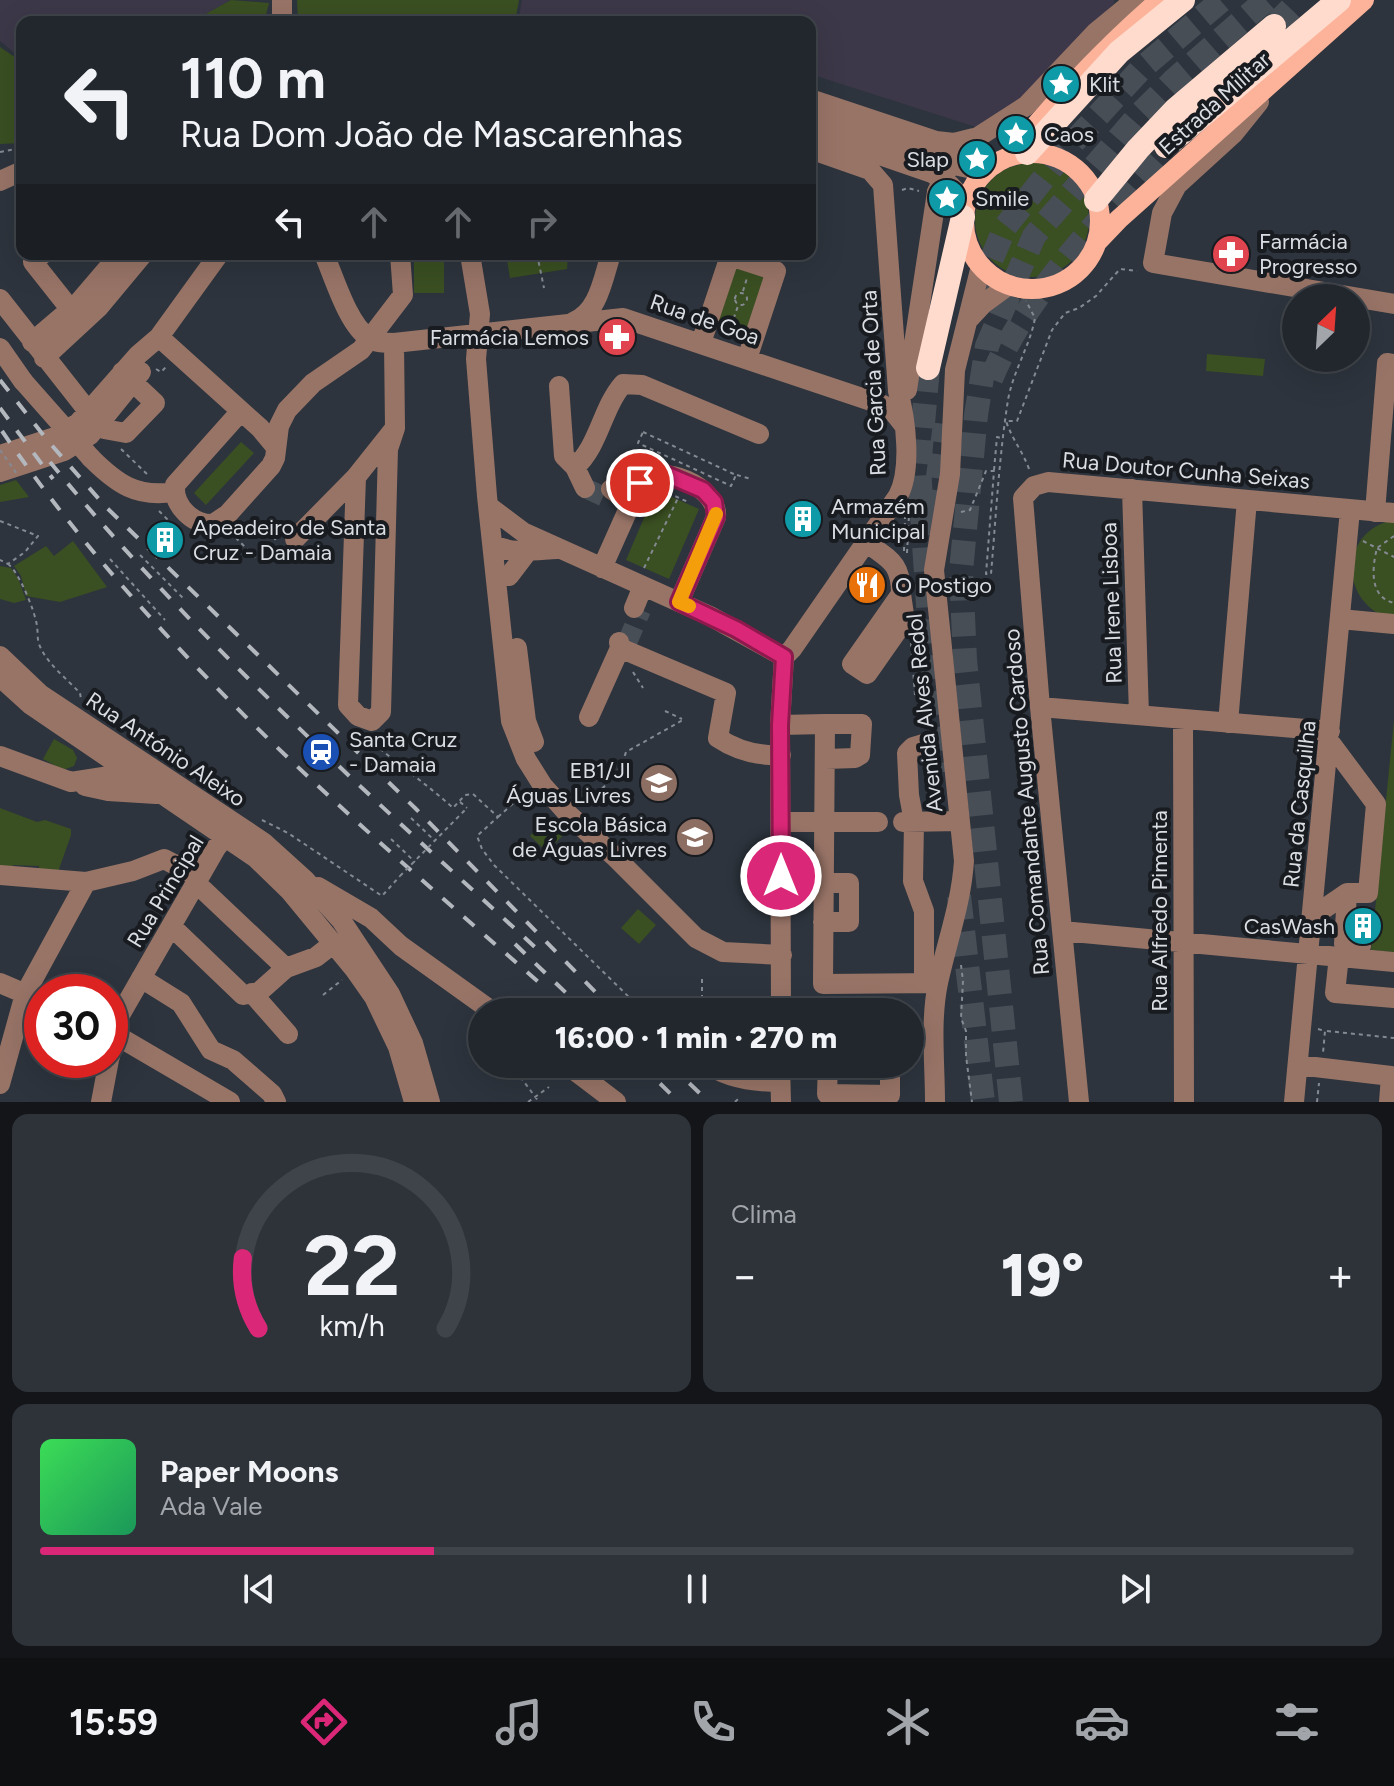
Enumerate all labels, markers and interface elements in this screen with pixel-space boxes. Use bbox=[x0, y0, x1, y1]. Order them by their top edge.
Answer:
text: 110 m bbox=[180, 45, 326, 112]
street label: Estrada Militar bbox=[1153, 46, 1276, 160]
icon: left bbox=[48, 48, 152, 152]
place icon: Klit bbox=[1040, 63, 1082, 105]
place label: Klit bbox=[1089, 71, 1121, 98]
text: Rua Dom João de Mascarenhas bbox=[180, 113, 683, 156]
place icon: Caos bbox=[995, 113, 1037, 155]
place label: Caos bbox=[1044, 121, 1094, 148]
place icon: Slap bbox=[956, 138, 998, 180]
place label: Slap bbox=[906, 146, 949, 173]
place icon: Smile bbox=[926, 177, 968, 219]
place label: Smile bbox=[975, 185, 1029, 212]
icon: left bbox=[268, 200, 312, 244]
icon: ahead bbox=[352, 200, 396, 244]
icon: ahead bbox=[436, 200, 480, 244]
icon: right bbox=[520, 200, 564, 244]
place label: Farmácia Progresso bbox=[1259, 228, 1357, 280]
pharmacy icon: Farmácia Progresso bbox=[1210, 233, 1252, 275]
north arrow bbox=[1282, 284, 1370, 372]
map controls bbox=[1282, 284, 1370, 372]
street label: Rua de Goa bbox=[647, 288, 763, 351]
street label: Rua Garcia de Orta bbox=[855, 289, 892, 477]
pharmacy icon: Farmácia Lemos bbox=[596, 316, 638, 358]
place label: Farmácia Lemos bbox=[430, 324, 589, 351]
street label: Rua Doutor Cunha Seixas bbox=[1061, 446, 1311, 495]
pin bbox=[606, 449, 674, 517]
icon: arrive bbox=[618, 461, 662, 505]
place label: Armazém Municipal bbox=[831, 493, 925, 545]
building icon: Armazém Municipal bbox=[782, 498, 824, 540]
place label: Apeadeiro de Santa Cruz - Damaia bbox=[193, 514, 387, 566]
building icon: Apeadeiro de Santa Cruz - Damaia bbox=[144, 519, 186, 561]
street label: Rua Irene Lisboa bbox=[1095, 522, 1128, 684]
restaurant icon: O Postigo bbox=[846, 564, 888, 606]
place label: O Postigo bbox=[895, 572, 992, 599]
street label: Avenida Alves Redol bbox=[901, 612, 948, 814]
street label: Rua Comandante Augusto Cardoso bbox=[998, 627, 1055, 976]
street label: Rua António Aleixo bbox=[81, 686, 251, 813]
street label: Rua da Casquilha bbox=[1277, 719, 1322, 889]
place label: Santa Cruz - Damaia bbox=[349, 726, 457, 778]
station icon: Santa Cruz - Damaia bbox=[300, 731, 342, 773]
place label: EB1/JI Águas Livres bbox=[506, 757, 631, 809]
school or university icon: EB1/JI Águas Livres bbox=[638, 762, 680, 804]
street label: Rua Alfredo Pimenta bbox=[1146, 810, 1173, 1012]
place label: Escola Básica de Águas Livres bbox=[512, 811, 667, 863]
school or university icon: Escola Básica de Águas Livres bbox=[674, 816, 716, 858]
street label: Rua Principal bbox=[121, 830, 210, 952]
position arrow bbox=[739, 834, 823, 918]
building icon: CasWash bbox=[1342, 905, 1384, 947]
place label: CasWash bbox=[1244, 913, 1335, 940]
speed limit sign: 30 bbox=[24, 974, 128, 1078]
text: 16:00 · 1 min · 270 m bbox=[555, 1019, 837, 1056]
text: Clima bbox=[731, 1198, 797, 1230]
text: 22 bbox=[303, 1216, 400, 1316]
text: 19° bbox=[1001, 1239, 1084, 1311]
text: − bbox=[731, 1249, 758, 1302]
text: + bbox=[1327, 1249, 1354, 1302]
text: km/h bbox=[319, 1309, 384, 1343]
text: Paper Moons bbox=[160, 1453, 339, 1490]
text: Ada Vale bbox=[160, 1490, 263, 1522]
icon: previous bbox=[237, 1567, 281, 1611]
icon: pause bbox=[675, 1567, 719, 1611]
icon: next bbox=[1113, 1567, 1157, 1611]
icon: directions bbox=[296, 1694, 352, 1750]
icon: music bbox=[491, 1694, 547, 1750]
icon: phone bbox=[685, 1694, 741, 1750]
icon: climate bbox=[880, 1694, 936, 1750]
icon: car bbox=[1074, 1694, 1130, 1750]
icon: filters bbox=[1269, 1694, 1325, 1750]
text: 15:59 bbox=[69, 1701, 158, 1744]

